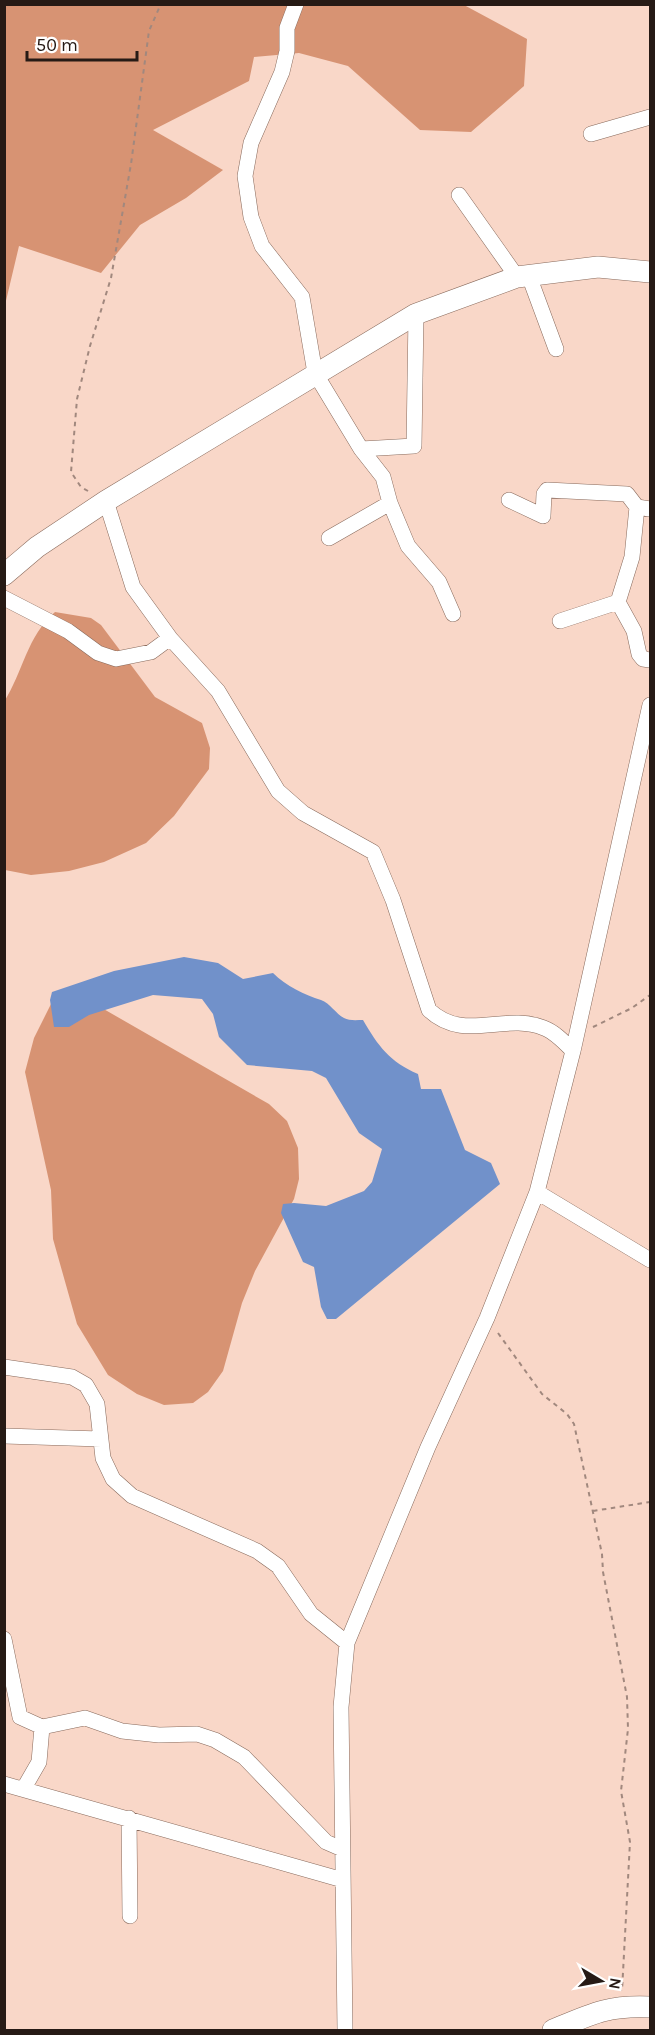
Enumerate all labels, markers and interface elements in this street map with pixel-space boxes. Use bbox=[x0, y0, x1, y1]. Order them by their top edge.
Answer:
scale bar bbox=[27, 24, 136, 62]
text: 50 m bbox=[36, 34, 78, 56]
north arrow bbox=[571, 1951, 631, 2011]
text: N bbox=[605, 1976, 626, 1991]

